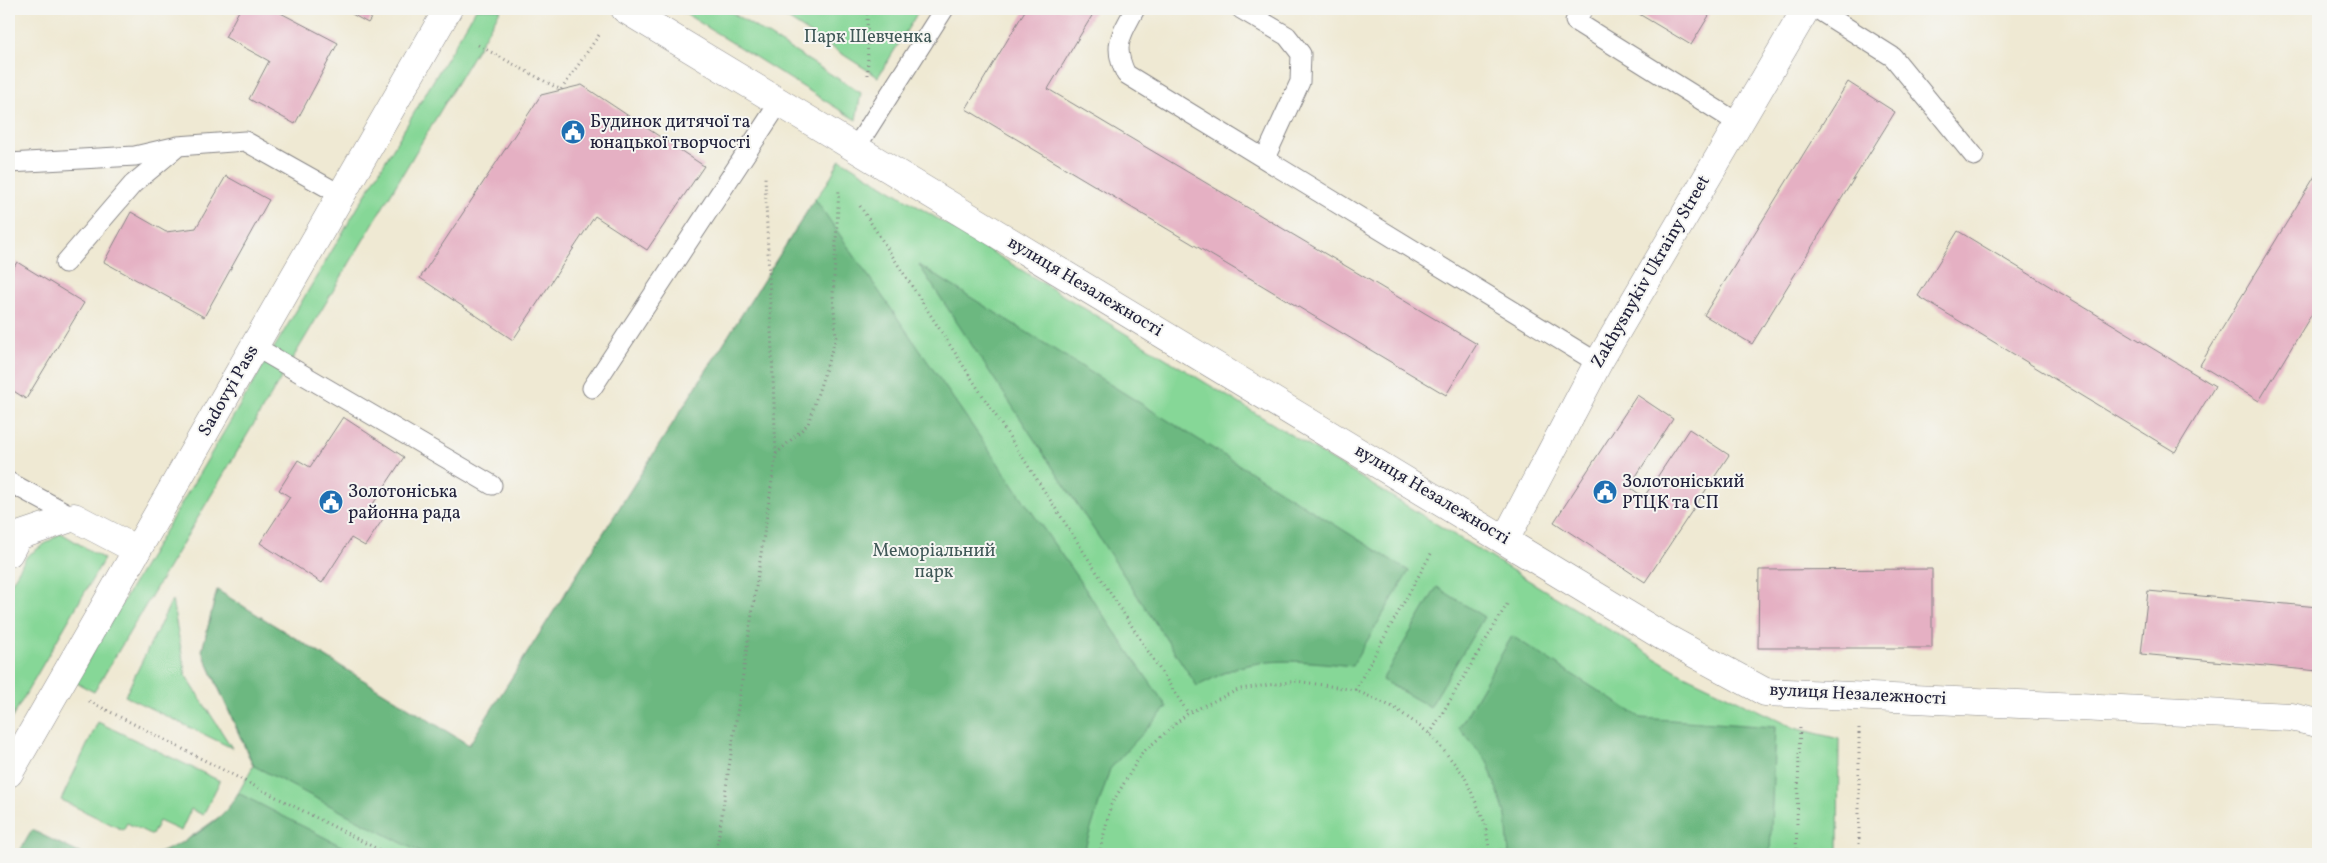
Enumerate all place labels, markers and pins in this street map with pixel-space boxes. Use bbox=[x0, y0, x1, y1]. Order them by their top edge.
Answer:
place label: Будинок дитячої та юнацької творчості bbox=[590, 110, 751, 156]
public building icon: Будинок дитячої та юнацької творчості bbox=[560, 119, 586, 145]
place label: Золотоніський РТЦК та СП bbox=[1622, 470, 1744, 516]
public building icon: Золотоніський РТЦК та СП bbox=[1592, 479, 1618, 505]
place label: Золотоніська районна рада bbox=[348, 480, 461, 526]
public building icon: Золотоніська районна рада bbox=[318, 489, 344, 515]

